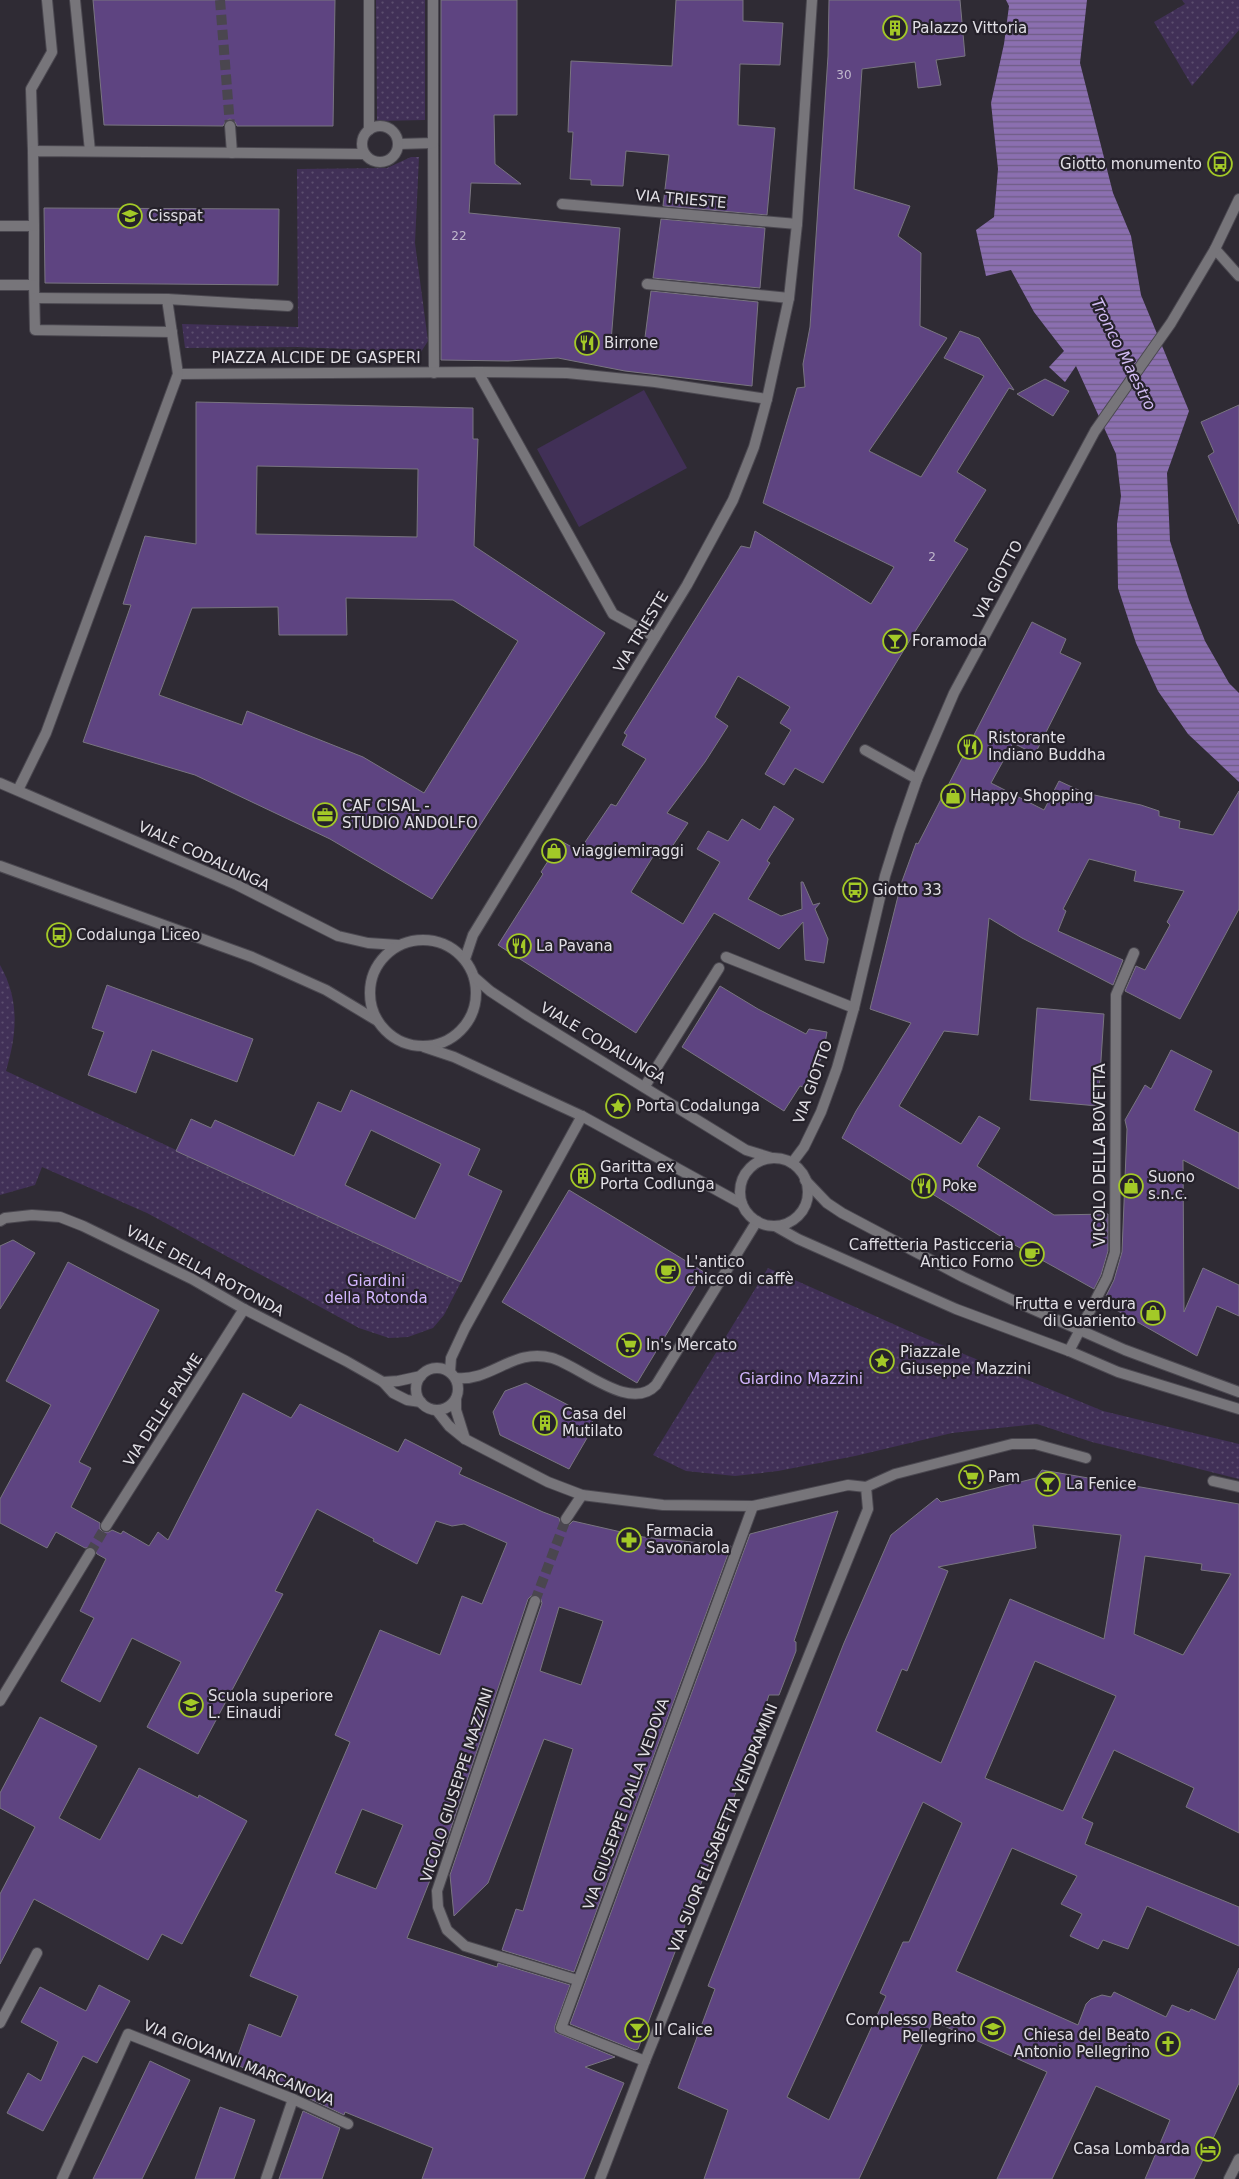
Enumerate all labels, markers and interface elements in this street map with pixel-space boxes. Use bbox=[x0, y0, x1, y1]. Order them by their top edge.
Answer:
building icon: Palazzo Vittoria bbox=[882, 15, 908, 41]
place label: Palazzo Vittoria bbox=[912, 19, 1027, 37]
house number: 30 bbox=[836, 68, 852, 82]
bus stop icon: Giotto monumento bbox=[1207, 151, 1233, 177]
place label: Giotto monumento bbox=[1060, 155, 1202, 173]
street label: VIA TRIESTE bbox=[635, 186, 727, 212]
school or university icon: Cisspat bbox=[117, 203, 143, 229]
place label: Cisspat bbox=[148, 207, 203, 225]
house number: 22 bbox=[451, 229, 467, 243]
water label: Tronco Maestro bbox=[1087, 295, 1160, 414]
restaurant icon: Birrone bbox=[574, 330, 600, 356]
place label: Birrone bbox=[604, 334, 658, 352]
street label: PIAZZA ALCIDE DE GASPERI bbox=[211, 349, 421, 367]
street label: VIA GIOTTO bbox=[970, 537, 1026, 623]
house number: 2 bbox=[928, 550, 936, 564]
street label: VIA TRIESTE bbox=[610, 588, 672, 676]
bar icon: Foramoda bbox=[882, 628, 908, 654]
place label: Foramoda bbox=[912, 632, 987, 650]
place label: Ristorante Indiano Buddha bbox=[988, 729, 1106, 764]
restaurant icon: Ristorante Indiano Buddha bbox=[957, 734, 983, 760]
shop icon: Happy Shopping bbox=[940, 783, 966, 809]
place label: Happy Shopping bbox=[970, 787, 1094, 805]
place label: CAF CISAL - STUDIO ANDOLFO bbox=[342, 797, 478, 832]
office icon: CAF CISAL - STUDIO ANDOLFO bbox=[312, 802, 338, 828]
street label: VIALE CODALUNGA bbox=[135, 818, 273, 895]
shop icon: viaggiemiraggi bbox=[541, 838, 567, 864]
place label: viaggiemiraggi bbox=[572, 842, 684, 860]
bus stop icon: Giotto 33 bbox=[842, 877, 868, 903]
place label: Giotto 33 bbox=[872, 881, 942, 899]
bus stop icon: Codalunga Liceo bbox=[46, 922, 72, 948]
place label: Codalunga Liceo bbox=[76, 926, 200, 944]
restaurant icon: La Pavana bbox=[506, 933, 532, 959]
place label: La Pavana bbox=[536, 937, 613, 955]
street label: VIALE CODALUNGA bbox=[537, 998, 670, 1088]
street label: VIA GIOTTO bbox=[790, 1038, 836, 1126]
street label: VICOLO DELLA BOVETTA bbox=[1091, 1063, 1109, 1246]
place icon: Porta Codalunga bbox=[605, 1093, 631, 1119]
place label: Porta Codalunga bbox=[636, 1097, 760, 1115]
place label: Garitta ex Porta Codlunga bbox=[600, 1158, 715, 1193]
building icon: Garitta ex Porta Codlunga bbox=[570, 1163, 596, 1189]
place label: Suono s.n.c. bbox=[1148, 1168, 1195, 1203]
restaurant icon: Poke bbox=[911, 1173, 937, 1199]
shop icon: Suono s.n.c. bbox=[1118, 1173, 1144, 1199]
place label: Poke bbox=[942, 1177, 977, 1195]
street label: VIALE DELLA ROTONDA bbox=[123, 1222, 288, 1321]
place label: Caffetteria Pasticceria Antico Forno bbox=[849, 1236, 1014, 1271]
cafe icon: Caffetteria Pasticceria Antico Forno bbox=[1019, 1241, 1045, 1267]
place label: L'antico chicco di caffè bbox=[686, 1253, 794, 1288]
cafe icon: L'antico chicco di caffè bbox=[655, 1258, 681, 1284]
park label: Giardini della Rotonda bbox=[324, 1272, 428, 1307]
place label: Frutta e verdura di Guariento bbox=[1015, 1295, 1136, 1330]
shop icon: Frutta e verdura di Guariento bbox=[1140, 1300, 1166, 1326]
supermarket icon: In's Mercato bbox=[616, 1332, 642, 1358]
place label: In's Mercato bbox=[646, 1336, 737, 1354]
place label: Piazzale Giuseppe Mazzini bbox=[900, 1343, 1031, 1378]
place icon: Piazzale Giuseppe Mazzini bbox=[869, 1348, 895, 1374]
street label: VIA DELLE PALME bbox=[120, 1350, 206, 1470]
park label: Giardino Mazzini bbox=[739, 1370, 863, 1388]
place label: Casa del Mutilato bbox=[562, 1405, 626, 1440]
building icon: Casa del Mutilato bbox=[532, 1410, 558, 1436]
supermarket icon: Pam bbox=[958, 1464, 984, 1490]
place label: Pam bbox=[988, 1468, 1020, 1486]
bar icon: La Fenice bbox=[1035, 1471, 1061, 1497]
place label: La Fenice bbox=[1066, 1475, 1137, 1493]
place label: Farmacia Savonarola bbox=[646, 1522, 730, 1557]
pharmacy icon: Farmacia Savonarola bbox=[616, 1527, 642, 1553]
street label: VICOLO GIUSEPPE MAZZINI bbox=[417, 1685, 497, 1885]
place label: Scuola superiore L. Einaudi bbox=[208, 1687, 333, 1722]
school or university icon: Scuola superiore L. Einaudi bbox=[178, 1692, 204, 1718]
street label: VIA GIUSEPPE DALLA VEDOVA bbox=[579, 1695, 673, 1912]
street label: VIA SUOR ELISABETTA VENDRAMINI bbox=[665, 1701, 781, 1955]
place label: Complesso Beato Pellegrino bbox=[845, 2011, 976, 2046]
street label: VIA GIOVANNI MARCANOVA bbox=[141, 2016, 338, 2110]
school or university icon: Complesso Beato Pellegrino bbox=[980, 2016, 1006, 2042]
bar icon: Il Calice bbox=[624, 2017, 650, 2043]
place label: Il Calice bbox=[654, 2021, 713, 2039]
place label: Chiesa del Beato Antonio Pellegrino bbox=[1014, 2026, 1150, 2061]
church icon: Chiesa del Beato Antonio Pellegrino bbox=[1155, 2031, 1181, 2057]
hotel icon: Casa Lombarda bbox=[1195, 2136, 1221, 2162]
place label: Casa Lombarda bbox=[1073, 2140, 1190, 2158]

